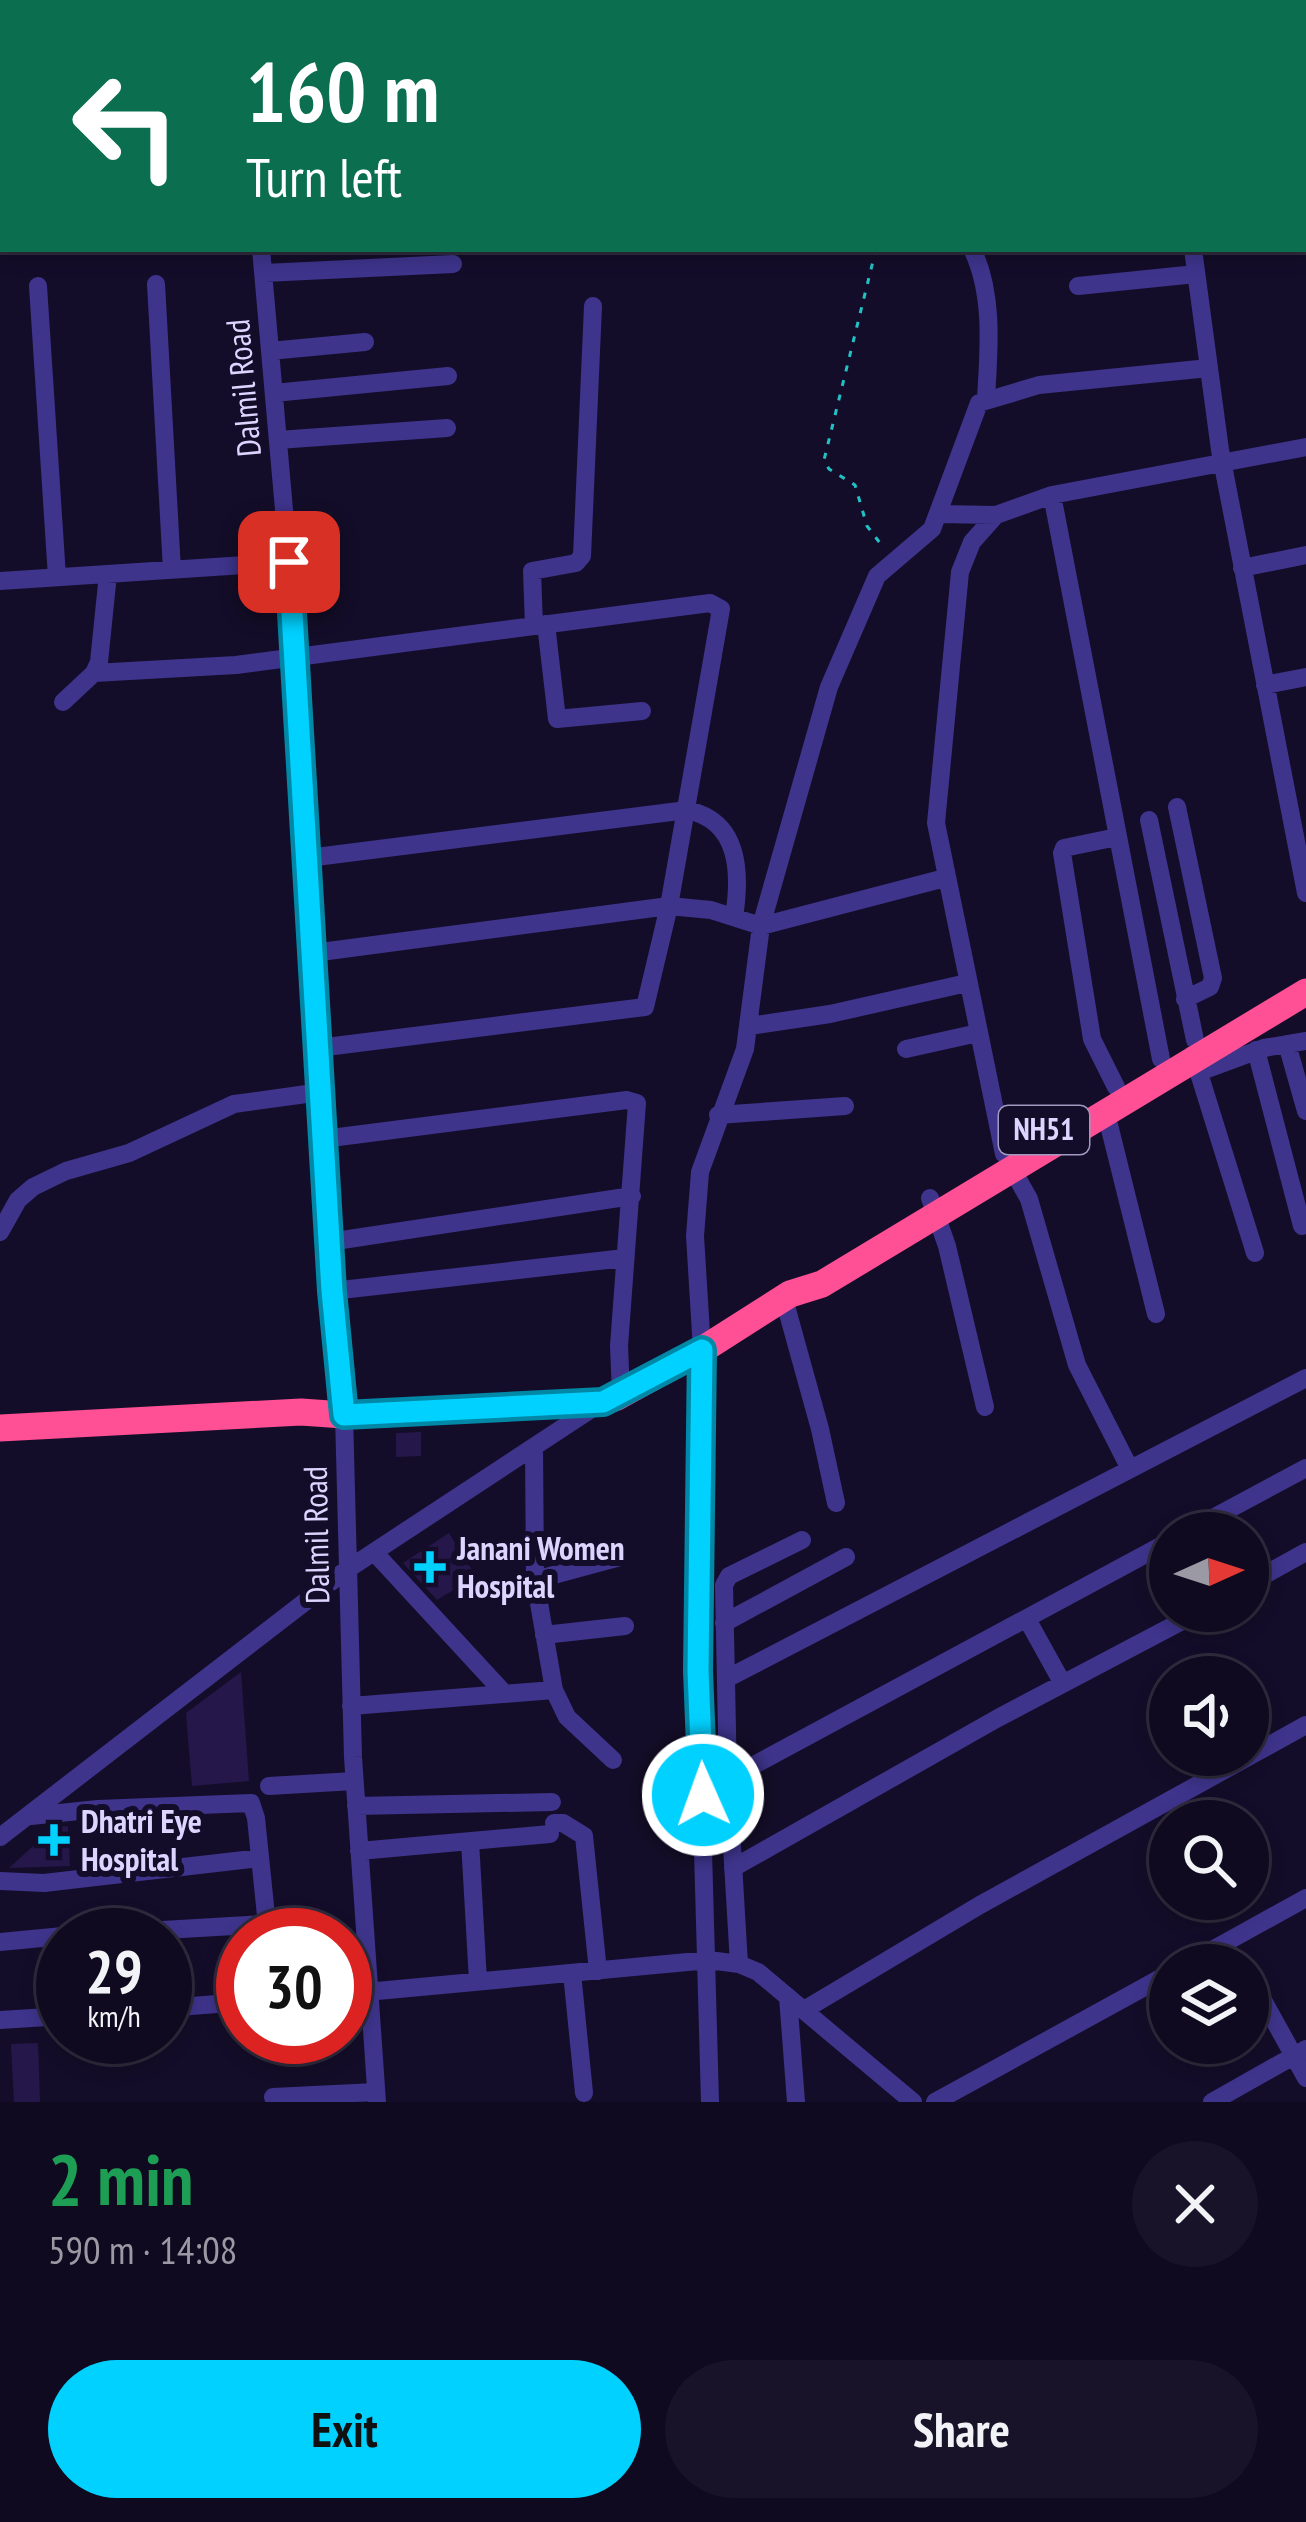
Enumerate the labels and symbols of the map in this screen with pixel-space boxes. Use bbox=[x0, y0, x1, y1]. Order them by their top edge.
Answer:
street label: Dalmil Road bbox=[215, 318, 270, 459]
pin bbox=[238, 511, 340, 613]
road number: NH51 bbox=[999, 1106, 1089, 1154]
street label: Dalmil Road bbox=[293, 1466, 338, 1604]
north arrow bbox=[1149, 1512, 1269, 1632]
place label: Janani Women Hospital bbox=[456, 1526, 625, 1607]
marker: Janani Women Hospital bbox=[414, 1551, 446, 1583]
position arrow bbox=[640, 1732, 766, 1858]
place label: Dhatri Eye Hospital bbox=[81, 1799, 202, 1880]
marker: Dhatri Eye Hospital bbox=[38, 1824, 70, 1856]
speed limit sign: 30 bbox=[216, 1908, 372, 2064]

